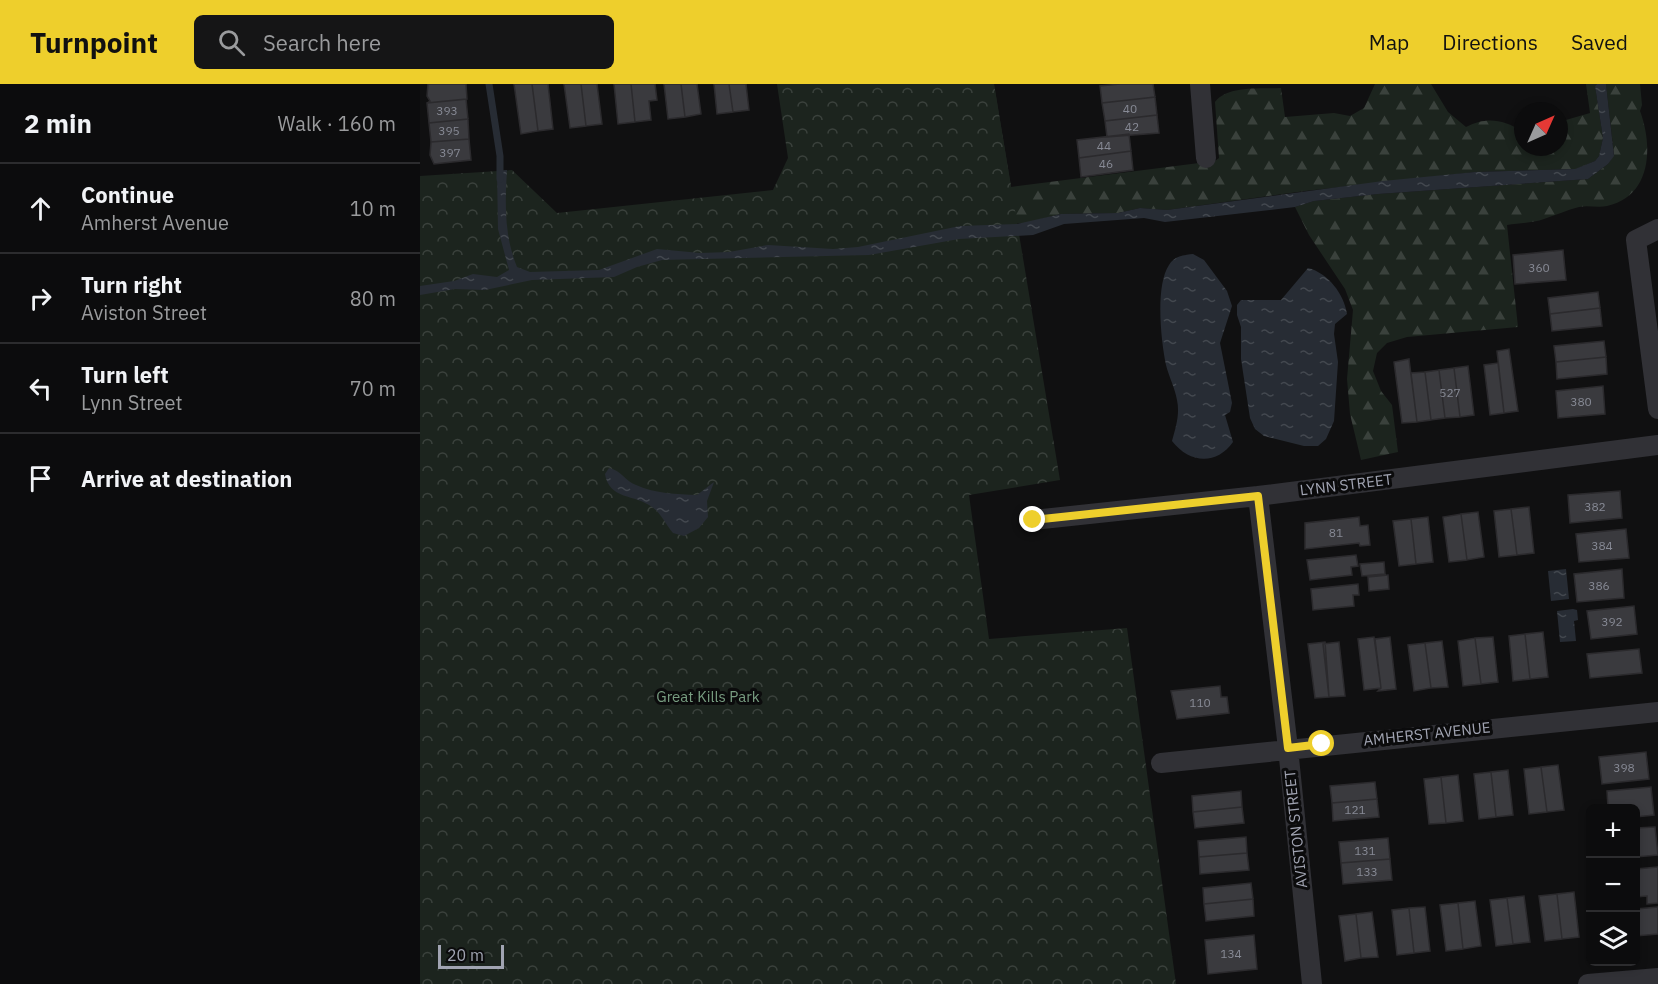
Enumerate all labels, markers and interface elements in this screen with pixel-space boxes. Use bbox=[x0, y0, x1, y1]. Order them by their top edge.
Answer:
search box bbox=[194, 15, 614, 69]
text: Turnpoint bbox=[30, 24, 158, 61]
icon: search bbox=[215, 26, 248, 59]
text: Search here bbox=[263, 28, 381, 57]
text: Map bbox=[1369, 28, 1409, 56]
text: Directions bbox=[1442, 28, 1538, 56]
text: Saved bbox=[1571, 28, 1628, 56]
house number: 40 bbox=[1123, 101, 1137, 116]
north arrow bbox=[1514, 102, 1568, 156]
house number: 393 bbox=[436, 103, 458, 118]
text: 2 min bbox=[24, 106, 92, 140]
text: Walk · 160 m bbox=[278, 110, 396, 137]
house number: 42 bbox=[1125, 119, 1139, 134]
house number: 395 bbox=[438, 123, 460, 138]
house number: 44 bbox=[1097, 138, 1111, 153]
house number: 397 bbox=[439, 145, 461, 160]
house number: 46 bbox=[1099, 156, 1113, 171]
text: Continue bbox=[81, 180, 174, 209]
icon: ahead bbox=[24, 192, 57, 225]
text: 10 m bbox=[350, 195, 396, 222]
text: Amherst Avenue bbox=[81, 209, 229, 236]
house number: 360 bbox=[1528, 260, 1550, 275]
text: Turn right bbox=[81, 270, 182, 299]
icon: right bbox=[24, 282, 57, 315]
text: 80 m bbox=[350, 285, 396, 312]
text: Aviston Street bbox=[81, 299, 207, 326]
text: Turn left bbox=[81, 360, 169, 389]
icon: left bbox=[24, 372, 57, 405]
text: 70 m bbox=[350, 375, 396, 402]
house number: 527 bbox=[1439, 385, 1461, 400]
text: Lynn Street bbox=[81, 389, 183, 416]
house number: 380 bbox=[1570, 394, 1592, 409]
icon: arrive bbox=[24, 462, 57, 495]
text: Arrive at destination bbox=[81, 464, 292, 493]
street label: LYNN STREET bbox=[1299, 469, 1394, 500]
house number: 382 bbox=[1584, 499, 1606, 514]
route end bbox=[1019, 506, 1045, 532]
house number: 81 bbox=[1329, 525, 1343, 540]
house number: 384 bbox=[1591, 538, 1613, 553]
house number: 386 bbox=[1588, 578, 1610, 593]
house number: 392 bbox=[1601, 614, 1623, 629]
park label: Great Kills Park bbox=[656, 687, 760, 706]
house number: 110 bbox=[1189, 695, 1211, 710]
street label: AMHERST AVENUE bbox=[1362, 717, 1491, 750]
route start bbox=[1308, 730, 1334, 756]
house number: 398 bbox=[1613, 760, 1635, 775]
street label: AVISTON STREET bbox=[1280, 769, 1311, 889]
house number: 121 bbox=[1344, 802, 1366, 817]
map controls bbox=[1586, 804, 1640, 966]
button: + bbox=[1586, 804, 1640, 858]
house number: 131 bbox=[1354, 843, 1376, 858]
button: − bbox=[1586, 858, 1640, 912]
house number: 133 bbox=[1356, 864, 1378, 879]
button: layers bbox=[1586, 912, 1640, 966]
scale bar bbox=[438, 942, 504, 970]
text: 20 m bbox=[447, 945, 484, 965]
house number: 134 bbox=[1220, 946, 1242, 961]

